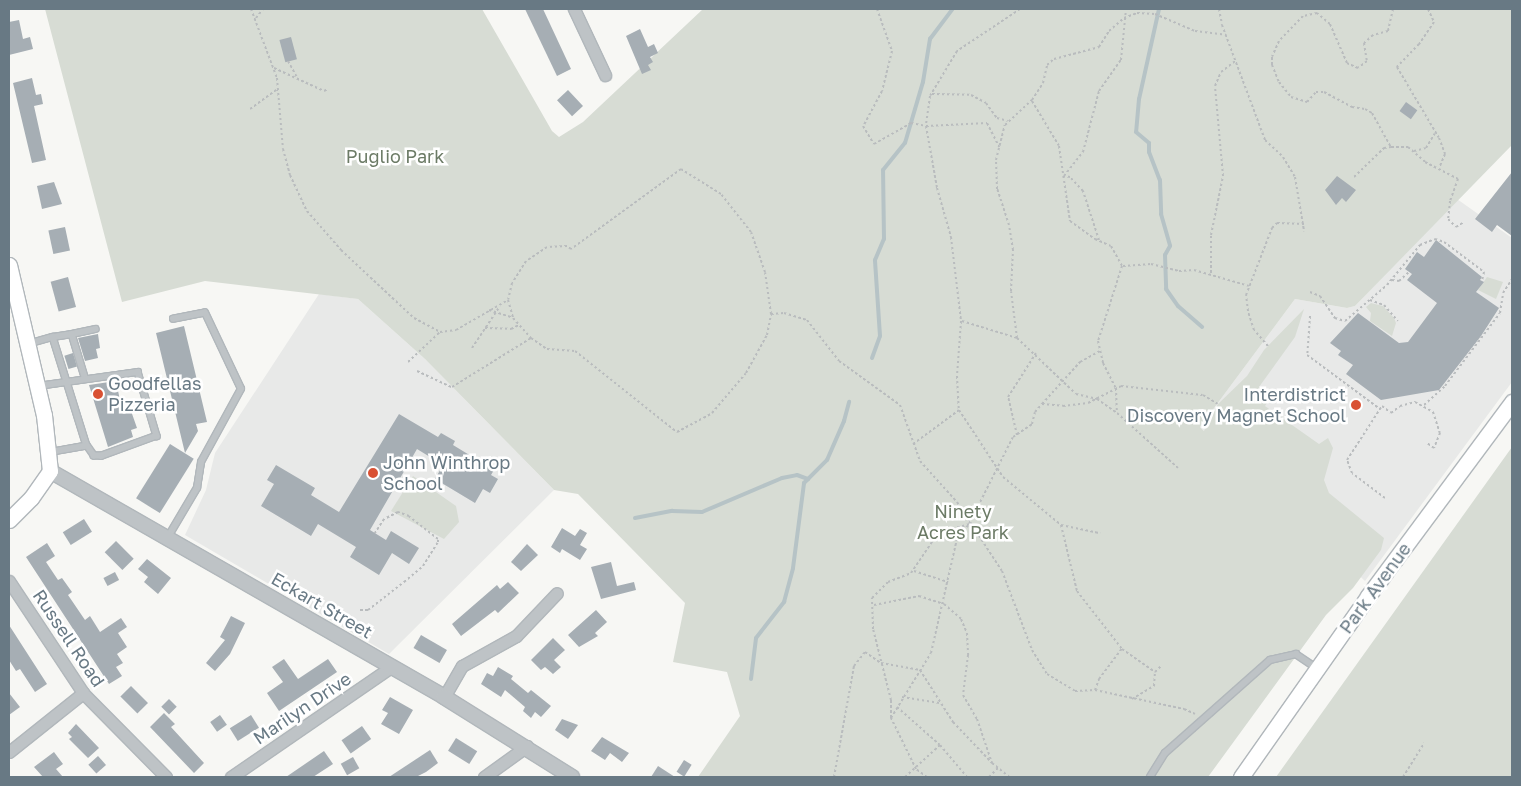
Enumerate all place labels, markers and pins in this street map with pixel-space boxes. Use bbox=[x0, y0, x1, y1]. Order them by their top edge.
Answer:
place label: Goodfellas Pizzeria bbox=[108, 373, 201, 416]
place label: Interdistrict Discovery Magnet School bbox=[1127, 384, 1346, 426]
marker: Goodfellas Pizzeria bbox=[92, 388, 104, 400]
marker: Interdistrict Discovery Magnet School bbox=[1350, 399, 1362, 411]
place label: John Winthrop School bbox=[383, 452, 510, 494]
marker: John Winthrop School bbox=[367, 467, 379, 479]

